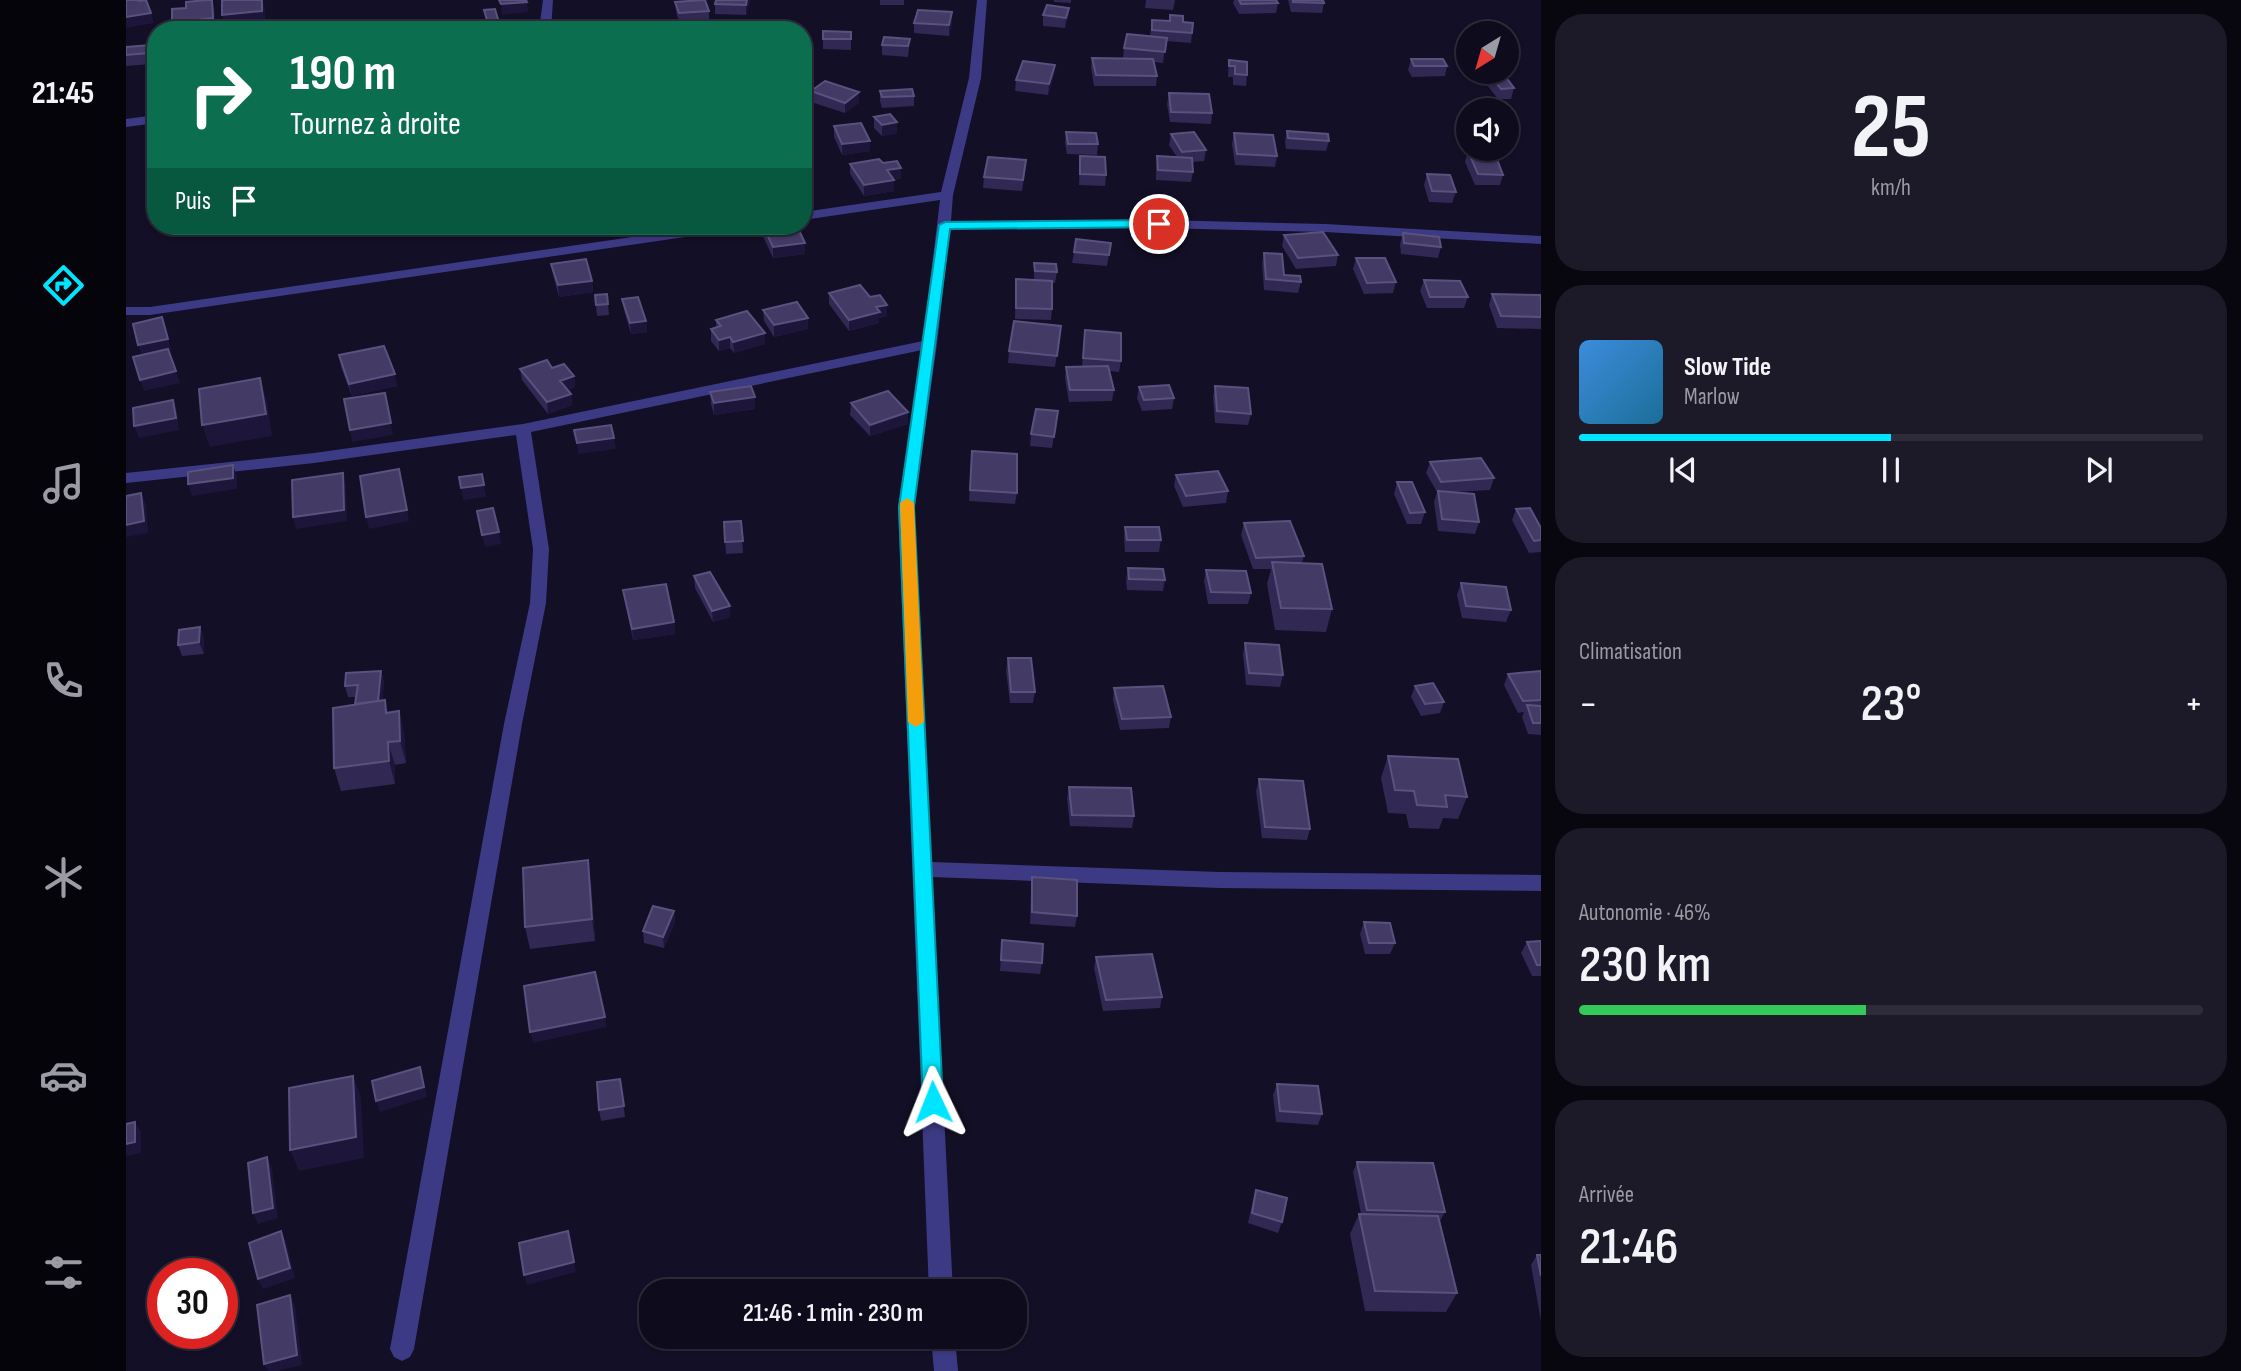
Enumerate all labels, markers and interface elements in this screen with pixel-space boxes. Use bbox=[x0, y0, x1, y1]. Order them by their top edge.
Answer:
north arrow bbox=[1456, 21, 1519, 84]
map controls bbox=[1456, 21, 1519, 161]
text: 190 m bbox=[290, 45, 396, 104]
icon: right bbox=[175, 49, 266, 140]
text: 21:45 bbox=[32, 74, 94, 113]
text: 25 bbox=[1851, 74, 1931, 183]
button: sound bbox=[1456, 98, 1519, 161]
text: Tournez à droite bbox=[290, 105, 461, 144]
text: km/h bbox=[1871, 174, 1911, 202]
icon: arrive bbox=[225, 182, 263, 220]
text: Puis bbox=[175, 186, 211, 217]
pin bbox=[1129, 194, 1189, 254]
icon: arrive bbox=[1140, 205, 1178, 243]
icon: directions bbox=[39, 261, 88, 310]
text: Slow Tide bbox=[1684, 352, 1771, 383]
text: Marlow bbox=[1684, 383, 1740, 411]
icon: previous bbox=[1664, 451, 1702, 489]
icon: pause bbox=[1872, 451, 1910, 489]
icon: next bbox=[2080, 451, 2118, 489]
icon: music bbox=[39, 459, 88, 508]
text: Climatisation bbox=[1579, 638, 1682, 666]
icon: phone bbox=[39, 656, 88, 705]
text: 23° bbox=[1861, 673, 1921, 736]
text: − bbox=[1579, 682, 1598, 727]
text: + bbox=[2184, 682, 2203, 727]
icon: climate bbox=[39, 853, 88, 902]
text: Autonomie · 46% bbox=[1579, 899, 1711, 927]
text: 230 km bbox=[1579, 934, 1711, 997]
icon: car bbox=[39, 1051, 88, 1100]
position arrow bbox=[896, 1065, 970, 1139]
text: Arrivée bbox=[1579, 1181, 1634, 1209]
text: 21:46 bbox=[1579, 1216, 1679, 1279]
icon: filters bbox=[39, 1248, 88, 1297]
speed limit sign: 30 bbox=[147, 1258, 238, 1349]
text: 21:46 · 1 min · 230 m bbox=[743, 1298, 923, 1329]

